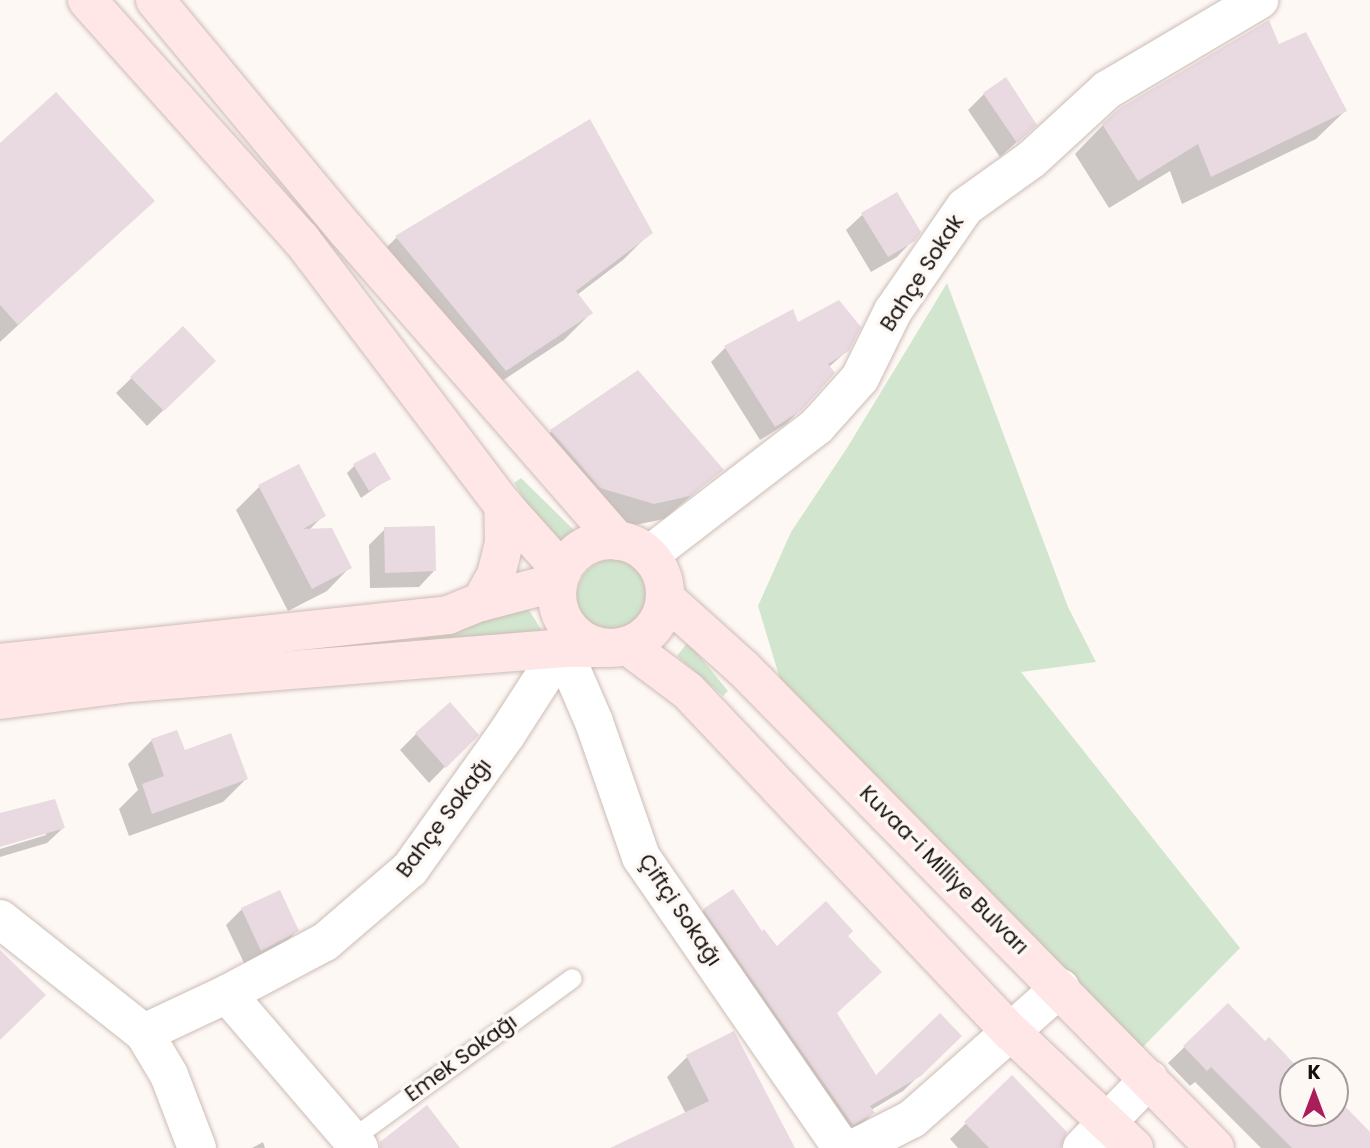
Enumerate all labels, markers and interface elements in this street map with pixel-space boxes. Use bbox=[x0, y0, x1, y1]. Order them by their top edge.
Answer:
street label: Bahçe Sokak bbox=[875, 210, 969, 336]
street label: Bahçe Sokağı bbox=[391, 754, 497, 882]
street label: Kuvaa-i Milliye Bulvarı bbox=[854, 780, 1034, 960]
street label: Çiftçi Sokağı bbox=[633, 849, 727, 971]
street label: Emek Sokağı bbox=[400, 1009, 522, 1107]
north arrow bbox=[1279, 1057, 1349, 1127]
text: K bbox=[1307, 1059, 1321, 1086]

